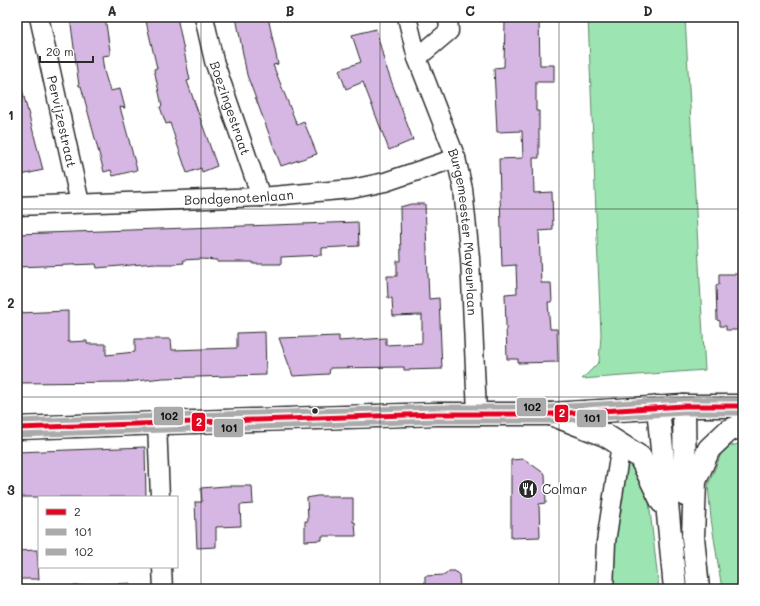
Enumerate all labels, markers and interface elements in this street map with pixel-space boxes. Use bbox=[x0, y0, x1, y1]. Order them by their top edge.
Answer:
text: A bbox=[107, 2, 117, 19]
text: B bbox=[286, 2, 295, 19]
text: C bbox=[465, 2, 475, 19]
text: D bbox=[643, 2, 653, 19]
scale bar bbox=[40, 38, 93, 64]
text: 20 m bbox=[46, 43, 74, 59]
street label: Boezingestraat bbox=[207, 59, 255, 158]
street label: Pervijzestraat bbox=[44, 74, 81, 169]
text: 1 bbox=[8, 106, 14, 123]
street label: Burgemeester Mayeurlaan bbox=[445, 146, 482, 316]
street label: Bondgenotenlaan bbox=[184, 185, 294, 208]
text: 2 bbox=[7, 294, 15, 311]
line badge: 102 bbox=[516, 397, 547, 417]
text: 102 bbox=[523, 399, 541, 414]
line badge: 2 bbox=[554, 404, 569, 423]
text: 2 bbox=[559, 405, 565, 420]
line badge: 102 bbox=[153, 406, 184, 426]
unlabelled marker bbox=[310, 406, 320, 416]
text: 102 bbox=[160, 408, 178, 423]
line badge: 101 bbox=[576, 409, 607, 428]
text: 101 bbox=[584, 410, 600, 425]
line badge: 2 bbox=[191, 412, 206, 432]
text: 2 bbox=[196, 414, 202, 429]
line badge: 101 bbox=[213, 418, 244, 438]
text: 101 bbox=[221, 420, 237, 435]
restaurant icon: Colmar bbox=[517, 478, 539, 500]
place label: Colmar bbox=[542, 480, 587, 497]
text: 3 bbox=[7, 481, 15, 498]
legend bbox=[38, 496, 178, 568]
text: 2 bbox=[74, 503, 81, 519]
text: 101 bbox=[74, 523, 92, 539]
text: 102 bbox=[74, 543, 93, 559]

